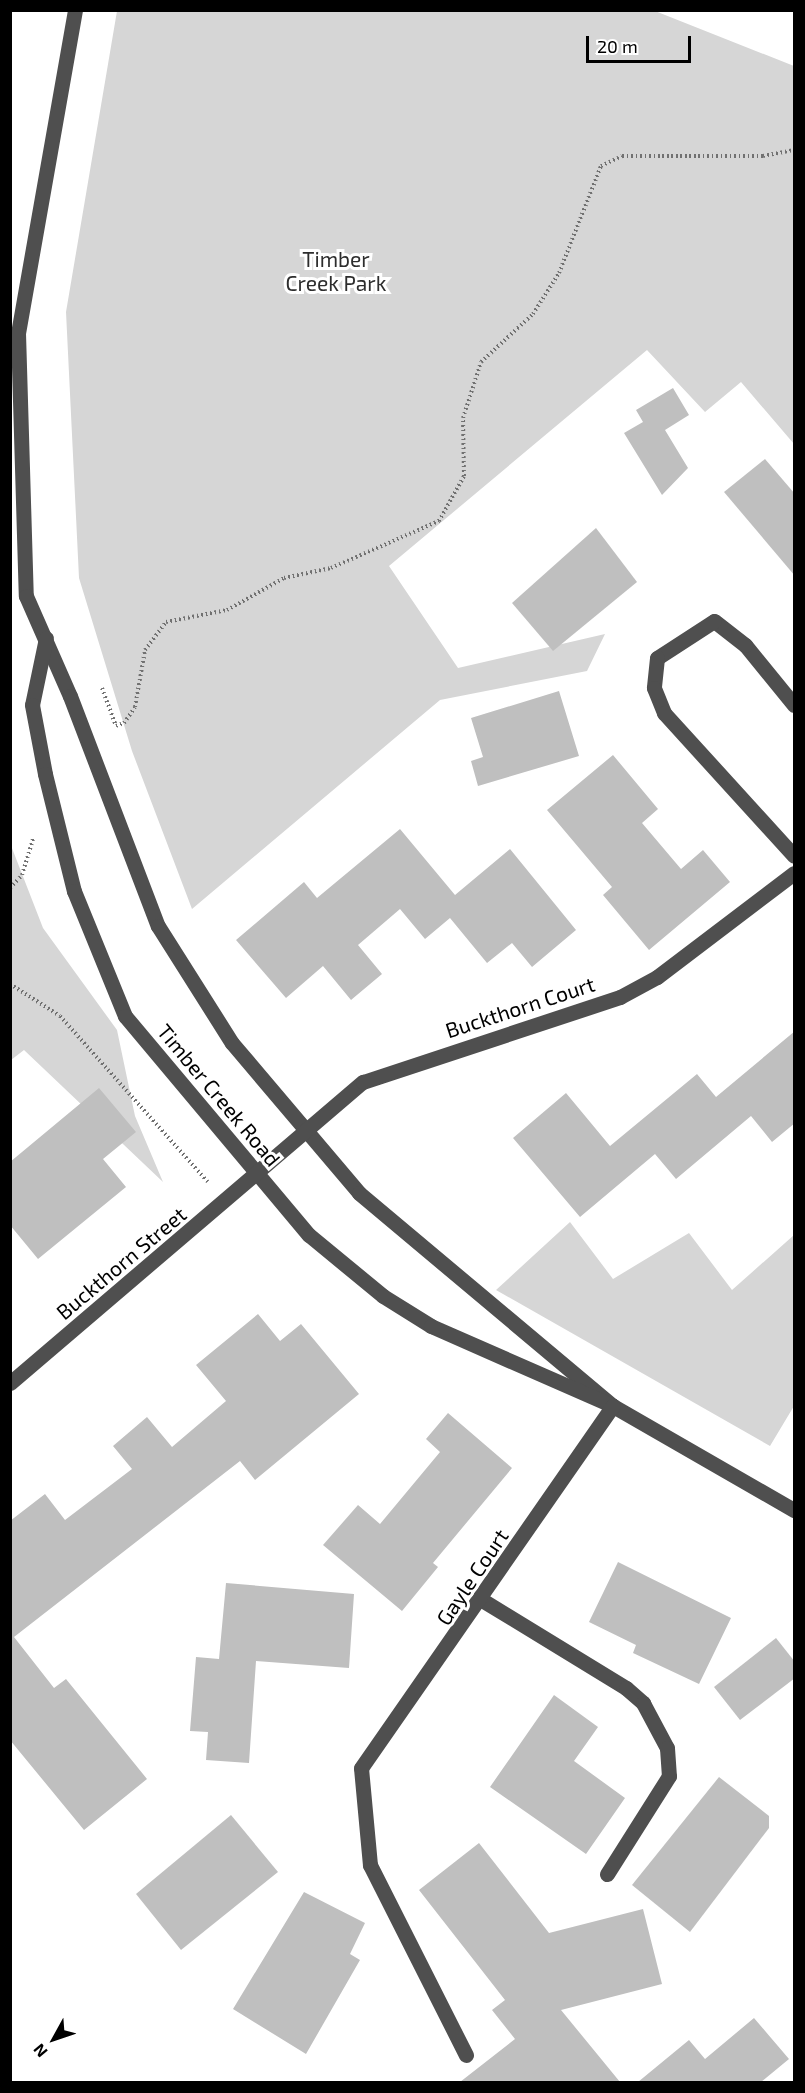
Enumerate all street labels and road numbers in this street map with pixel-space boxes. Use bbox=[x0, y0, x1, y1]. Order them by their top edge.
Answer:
street label: Buckthorn Court bbox=[442, 971, 598, 1043]
street label: Timber Creek Road bbox=[152, 1019, 286, 1171]
street label: Buckthorn Street bbox=[51, 1201, 191, 1325]
street label: Gayle Court bbox=[431, 1524, 513, 1630]

